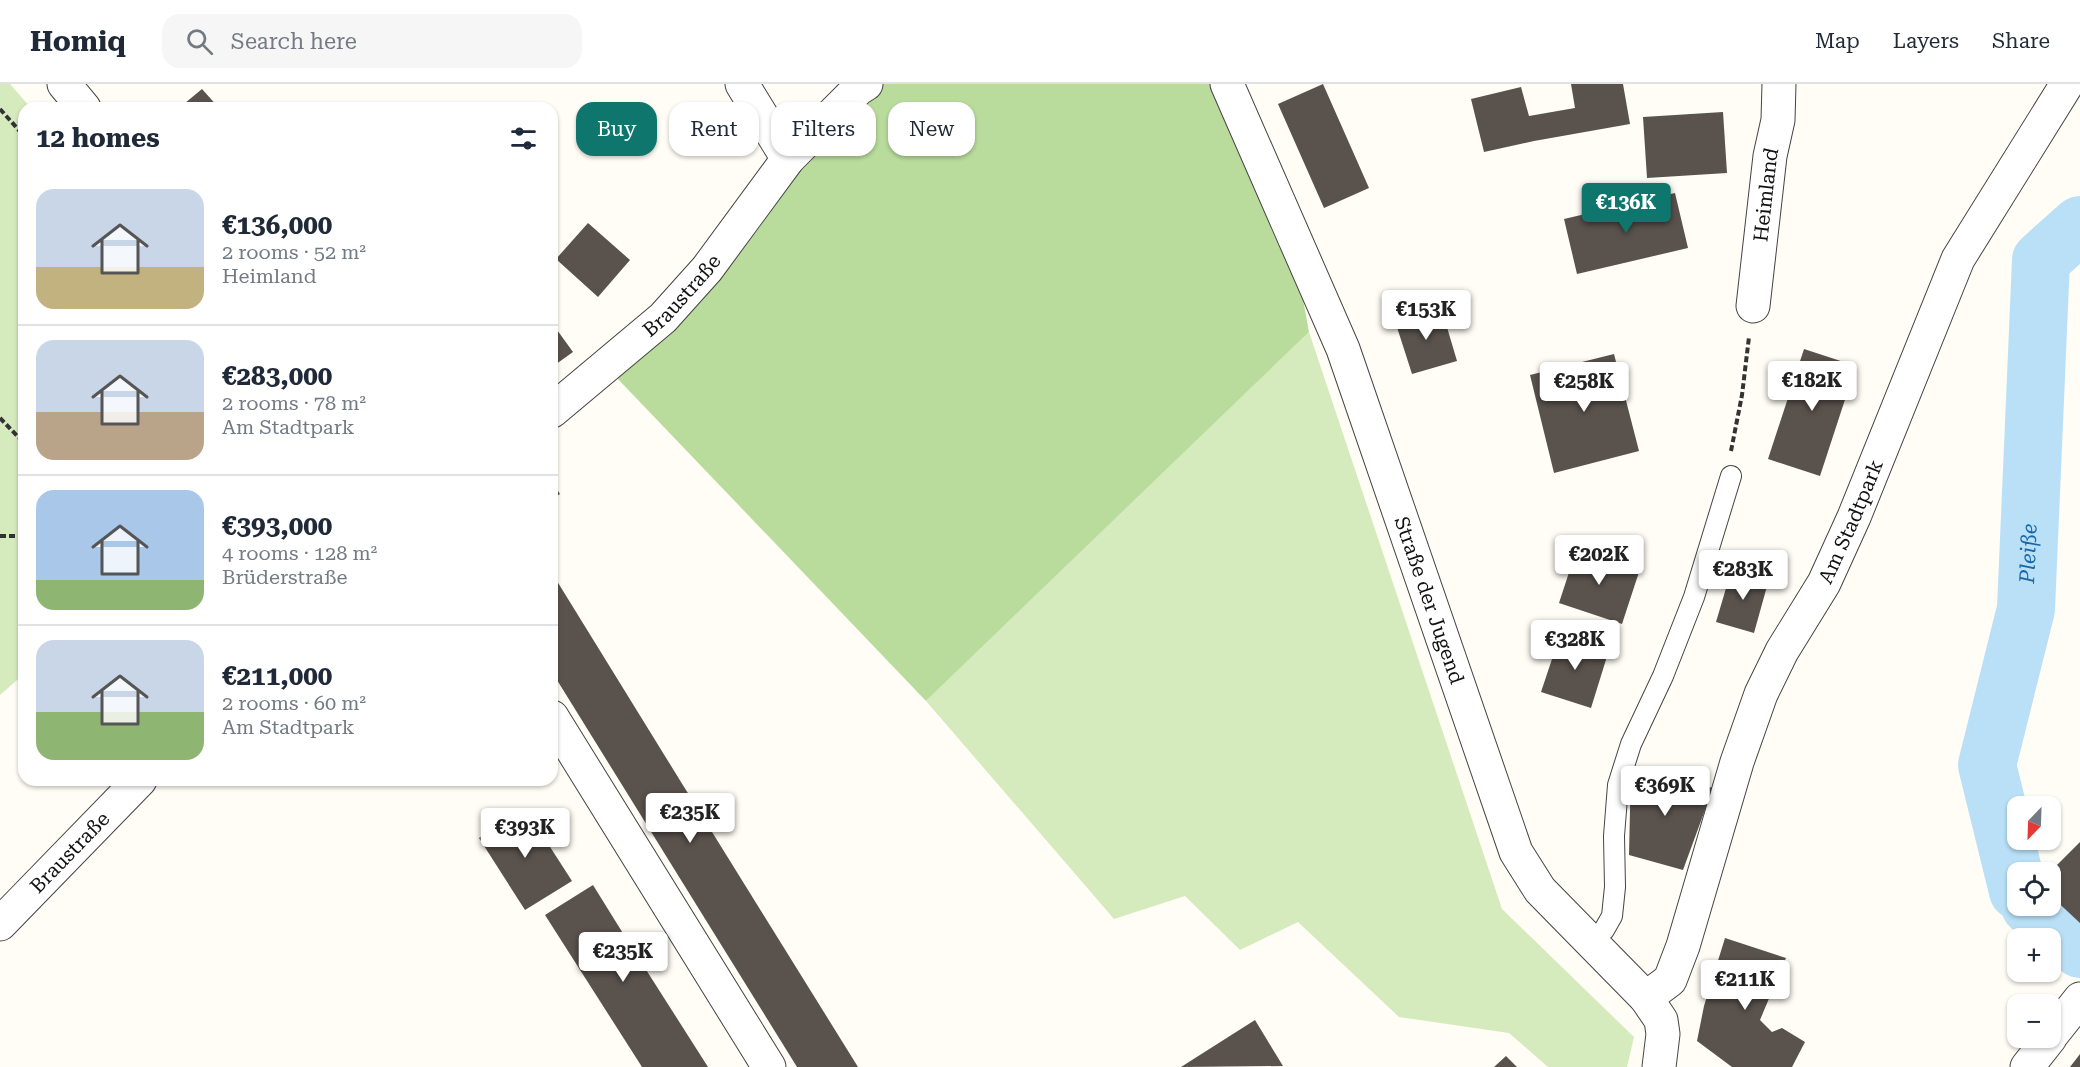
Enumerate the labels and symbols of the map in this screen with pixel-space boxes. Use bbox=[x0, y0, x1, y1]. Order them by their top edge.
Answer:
street label: Heimland bbox=[1748, 145, 1784, 243]
pin: €136K bbox=[1584, 183, 1668, 234]
street label: Braustraße bbox=[638, 250, 726, 342]
pin: €153K bbox=[1384, 290, 1468, 341]
pin: €182K bbox=[1770, 361, 1854, 412]
pin: €258K bbox=[1542, 362, 1626, 413]
street label: Am Stadtpark bbox=[1813, 456, 1888, 587]
street label: Straße der Jugend bbox=[1390, 513, 1469, 687]
water label: Pleiße bbox=[2015, 523, 2042, 585]
pin: €202K bbox=[1557, 535, 1641, 586]
pin: €283K bbox=[1701, 550, 1785, 601]
pin: €328K bbox=[1533, 620, 1617, 671]
pin: €369K bbox=[1623, 766, 1707, 817]
pin: €235K bbox=[648, 793, 732, 844]
north arrow bbox=[2007, 796, 2061, 850]
street label: Braustraße bbox=[25, 807, 115, 898]
pin: €393K bbox=[483, 808, 567, 859]
pin: €235K bbox=[581, 932, 665, 983]
pin: €211K bbox=[1703, 960, 1787, 1011]

